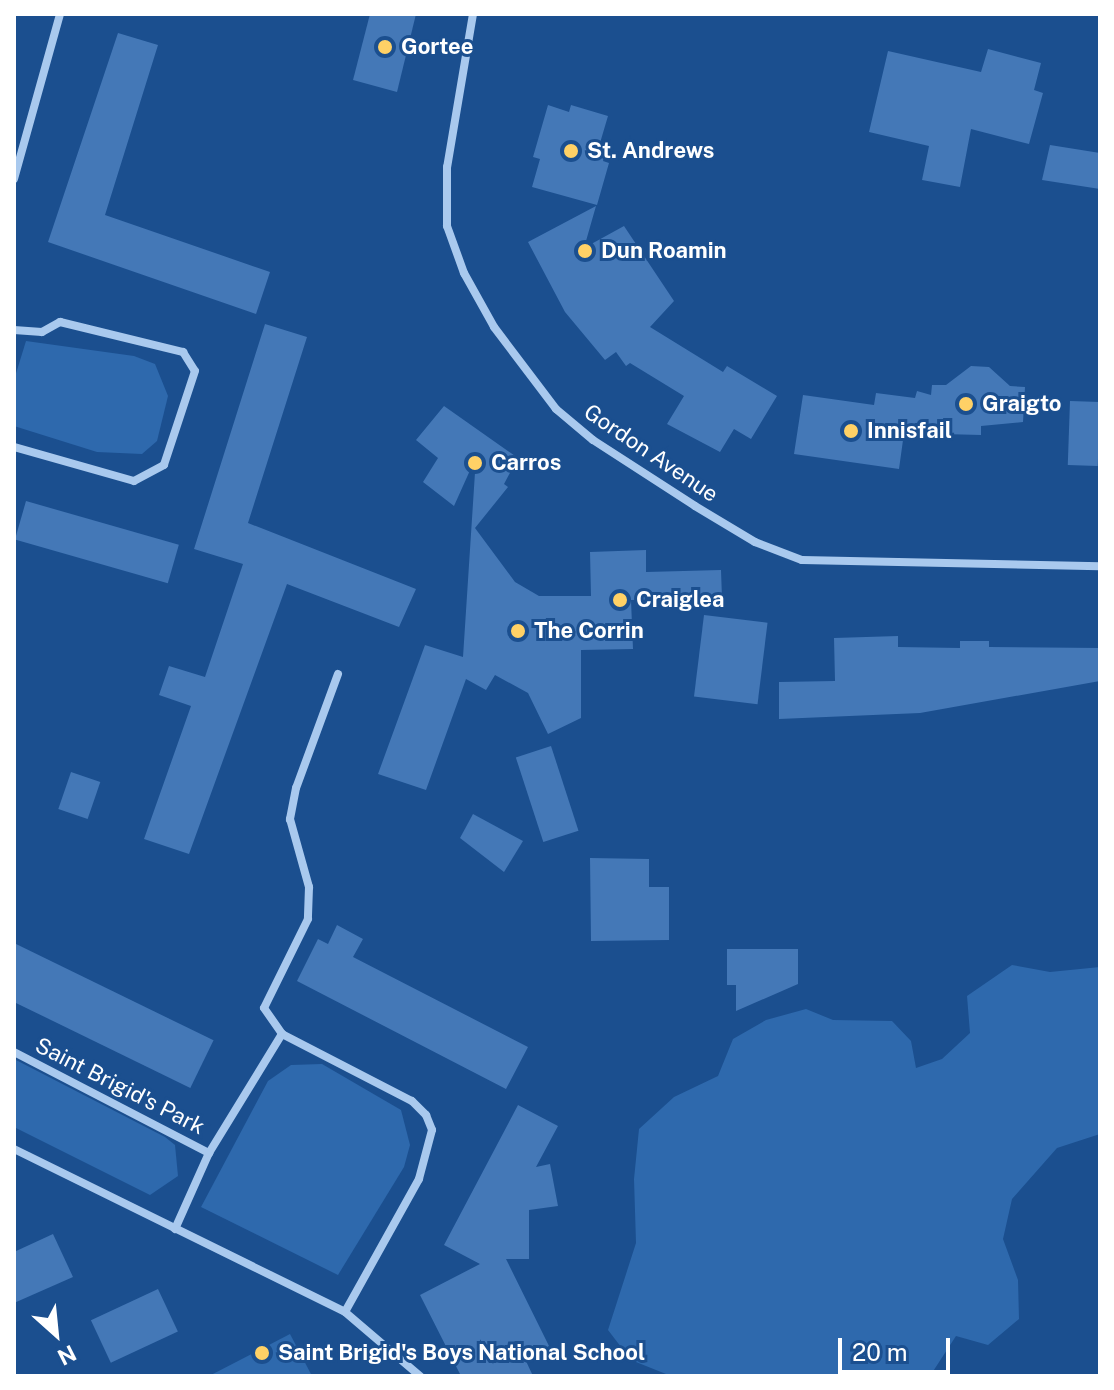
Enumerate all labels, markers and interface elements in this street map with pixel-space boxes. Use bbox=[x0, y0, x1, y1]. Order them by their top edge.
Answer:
place label: Gortee bbox=[401, 34, 473, 60]
marker: Gortee bbox=[376, 38, 394, 56]
place label: St. Andrews bbox=[587, 138, 714, 164]
marker: St. Andrews bbox=[562, 142, 580, 160]
place label: Dun Roamin bbox=[601, 238, 727, 264]
marker: Dun Roamin bbox=[576, 242, 594, 260]
place label: Graigto bbox=[982, 391, 1061, 417]
marker: Graigto bbox=[957, 395, 975, 413]
street label: Gordon Avenue bbox=[579, 398, 723, 508]
place label: Innisfail bbox=[867, 418, 952, 444]
marker: Innisfail bbox=[842, 422, 860, 440]
place label: Carros bbox=[491, 450, 561, 476]
marker: Carros bbox=[466, 454, 484, 472]
place label: Craiglea bbox=[636, 587, 724, 613]
marker: Craiglea bbox=[611, 591, 629, 609]
place label: The Corrin bbox=[534, 618, 644, 644]
marker: The Corrin bbox=[509, 622, 527, 640]
street label: Saint Brigid's Park bbox=[31, 1032, 209, 1140]
north arrow bbox=[16, 1294, 96, 1374]
scale bar bbox=[842, 1322, 954, 1372]
text: 20 m bbox=[852, 1338, 908, 1366]
text: N bbox=[53, 1340, 80, 1371]
place label: Saint Brigid's Boys National School bbox=[278, 1340, 645, 1366]
marker: Saint Brigid's Boys National School bbox=[253, 1344, 271, 1362]

